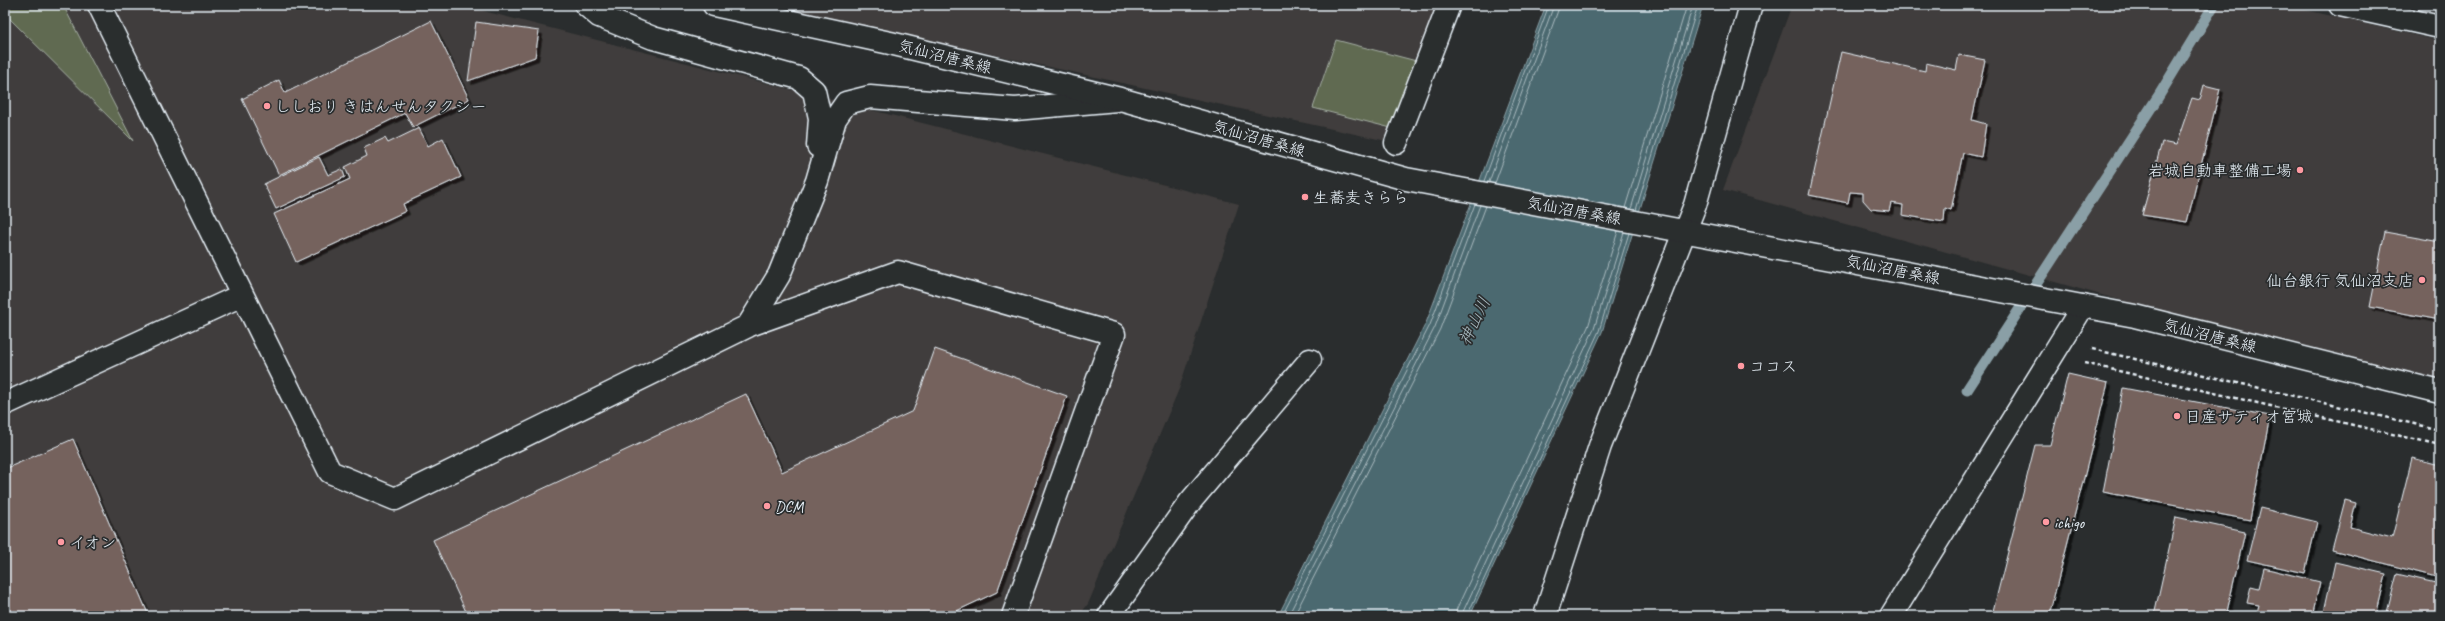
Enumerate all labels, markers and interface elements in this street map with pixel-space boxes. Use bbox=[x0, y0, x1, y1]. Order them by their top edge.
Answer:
street label: 気仙沼唐桑線 bbox=[896, 36, 994, 78]
place label: ししおり きはんせんタクシー bbox=[275, 97, 487, 117]
marker: ししおり きはんせんタクシー bbox=[262, 101, 272, 111]
street label: 気仙沼唐桑線 bbox=[1210, 116, 1308, 162]
place label: 岩城自動車整備工場 bbox=[2148, 161, 2292, 181]
marker: 岩城自動車整備工場 bbox=[2295, 165, 2305, 175]
place label: 生蕎麦きらら bbox=[1313, 188, 1409, 208]
marker: 生蕎麦きらら bbox=[1300, 192, 1310, 202]
street label: 気仙沼唐桑線 bbox=[1525, 193, 1623, 229]
street label: 気仙沼唐桑線 bbox=[1844, 251, 1942, 289]
place label: 仙台銀行 気仙沼支店 bbox=[2266, 271, 2414, 291]
marker: 仙台銀行 気仙沼支店 bbox=[2417, 275, 2427, 285]
water label: 神山川 bbox=[1454, 294, 1495, 349]
street label: 気仙沼唐桑線 bbox=[2161, 315, 2259, 357]
place label: ココス bbox=[1749, 357, 1797, 377]
marker: ココス bbox=[1736, 361, 1746, 371]
place label: 日産サティオ宮城 bbox=[2185, 407, 2313, 427]
marker: 日産サティオ宮城 bbox=[2172, 411, 2182, 421]
place label: DCM bbox=[775, 497, 805, 517]
marker: DCM bbox=[762, 501, 772, 511]
place label: ichigo bbox=[2054, 513, 2086, 533]
marker: ichigo bbox=[2041, 517, 2051, 527]
place label: イオン bbox=[69, 533, 116, 553]
marker: イオン bbox=[56, 537, 66, 547]

